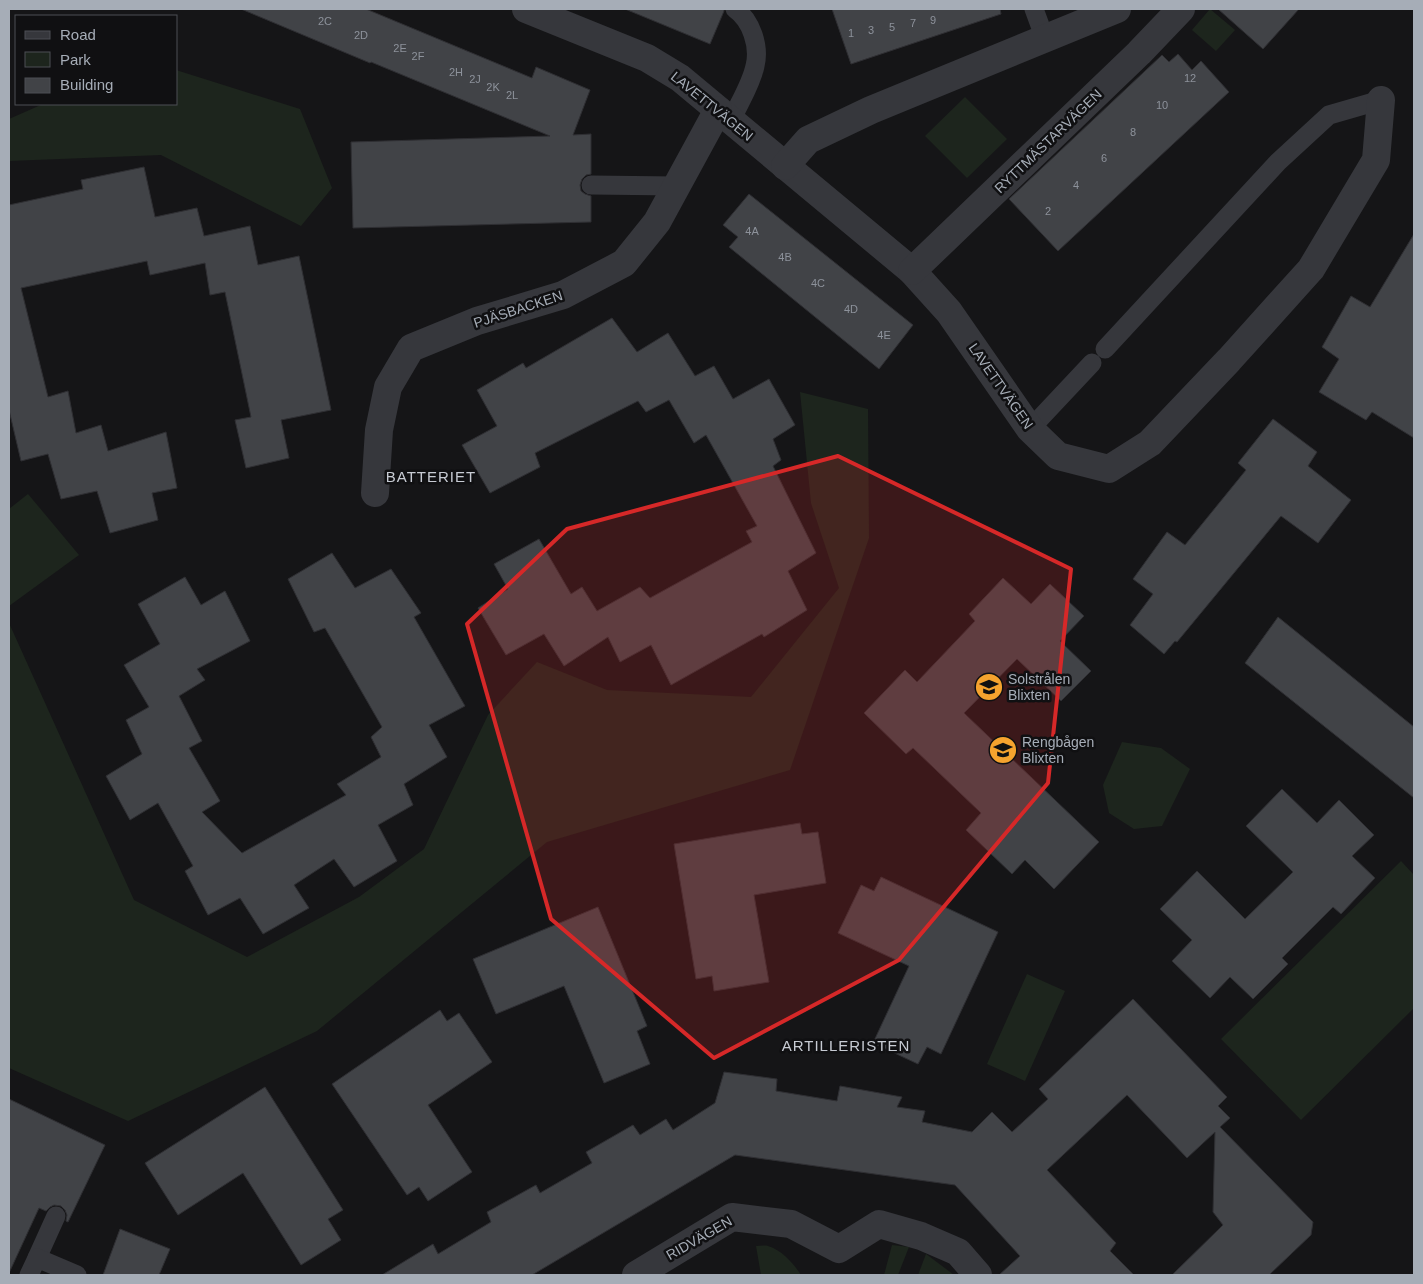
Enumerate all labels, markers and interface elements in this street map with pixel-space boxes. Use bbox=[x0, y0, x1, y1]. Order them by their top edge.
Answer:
house number: 9 bbox=[930, 14, 936, 26]
legend bbox=[15, 15, 178, 105]
house number: 2C bbox=[318, 15, 332, 27]
house number: 7 bbox=[910, 17, 916, 29]
house number: 5 bbox=[889, 21, 895, 33]
house number: 3 bbox=[868, 24, 874, 36]
text: Road bbox=[60, 26, 96, 43]
house number: 1 bbox=[848, 27, 854, 39]
house number: 2D bbox=[354, 29, 368, 41]
house number: 2E bbox=[393, 42, 407, 54]
house number: 2F bbox=[412, 50, 425, 62]
text: Park bbox=[60, 51, 91, 68]
house number: 2H bbox=[449, 66, 463, 78]
street label: LAVETTVÄGEN bbox=[668, 68, 756, 144]
house number: 12 bbox=[1184, 72, 1196, 84]
house number: 2J bbox=[469, 73, 481, 85]
text: Building bbox=[60, 76, 113, 93]
house number: 2K bbox=[486, 81, 500, 93]
street label: RYTTMÄSTARVÄGEN bbox=[991, 86, 1105, 196]
house number: 2L bbox=[506, 89, 518, 101]
house number: 10 bbox=[1156, 99, 1168, 111]
house number: 8 bbox=[1130, 126, 1136, 138]
house number: 6 bbox=[1101, 152, 1107, 164]
house number: 4 bbox=[1073, 179, 1079, 191]
house number: 2 bbox=[1045, 205, 1051, 217]
house number: 4A bbox=[745, 225, 759, 237]
house number: 4B bbox=[778, 251, 792, 263]
house number: 4C bbox=[811, 277, 825, 289]
street label: PJÄSBACKEN bbox=[471, 287, 565, 331]
house number: 4D bbox=[844, 303, 858, 315]
house number: 4E bbox=[877, 329, 891, 341]
street label: LAVETTVÄGEN bbox=[966, 340, 1036, 432]
district label: BATTERIET bbox=[386, 468, 476, 485]
place label: Solstrålen Blixten bbox=[1008, 671, 1070, 703]
school or university icon: Solstrålen Blixten bbox=[974, 672, 1004, 702]
place label: Rengbågen Blixten bbox=[1022, 734, 1094, 766]
school or university icon: Rengbågen Blixten bbox=[988, 735, 1018, 765]
district label: ARTILLERISTEN bbox=[782, 1037, 910, 1054]
street label: RIDVÄGEN bbox=[663, 1213, 735, 1263]

